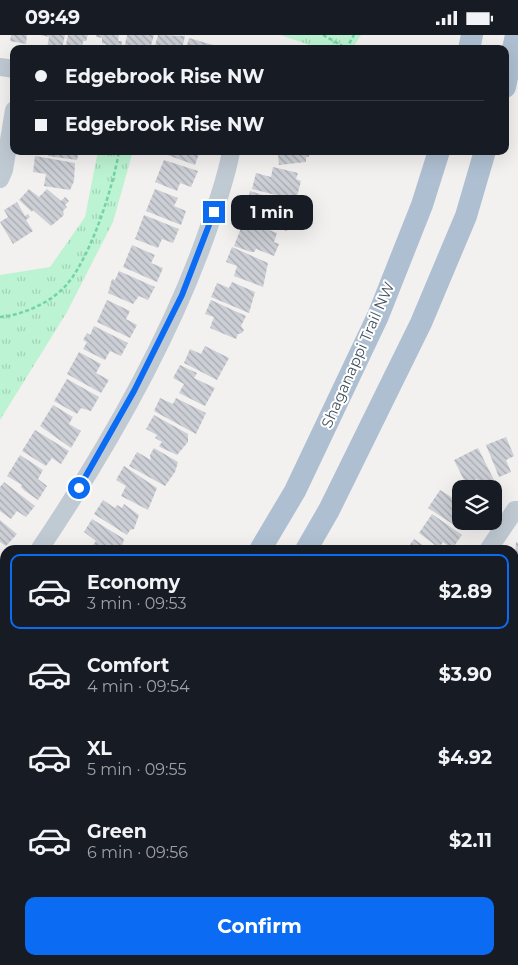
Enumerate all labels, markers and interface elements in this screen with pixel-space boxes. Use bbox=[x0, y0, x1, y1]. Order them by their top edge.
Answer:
text: 09:49 bbox=[25, 6, 80, 29]
text: Edgebrook Rise NW bbox=[65, 65, 264, 88]
text: Edgebrook Rise NW bbox=[65, 113, 264, 136]
callout: 1 min bbox=[232, 195, 314, 229]
route end bbox=[203, 201, 225, 223]
text: 1 min bbox=[250, 203, 294, 222]
street label: Shaganappi Trail NW bbox=[317, 278, 398, 431]
route start bbox=[68, 477, 90, 499]
map controls bbox=[452, 480, 502, 530]
button: layers bbox=[452, 480, 502, 530]
icon: car bbox=[27, 569, 72, 614]
text: Economy bbox=[87, 571, 180, 594]
text: $2.89 bbox=[439, 580, 492, 603]
text: 3 min · 09:53 bbox=[87, 594, 186, 613]
icon: car bbox=[27, 652, 72, 697]
text: Comfort bbox=[87, 654, 169, 677]
text: $3.90 bbox=[439, 663, 492, 686]
text: 4 min · 09:54 bbox=[87, 677, 190, 696]
icon: car bbox=[27, 735, 72, 780]
text: XL bbox=[87, 737, 112, 760]
text: $4.92 bbox=[438, 746, 492, 769]
text: 5 min · 09:55 bbox=[87, 760, 187, 779]
icon: car bbox=[27, 818, 72, 863]
text: Green bbox=[87, 820, 147, 843]
text: $2.11 bbox=[449, 829, 492, 852]
text: 6 min · 09:56 bbox=[87, 843, 188, 862]
button: Confirm bbox=[25, 897, 494, 955]

